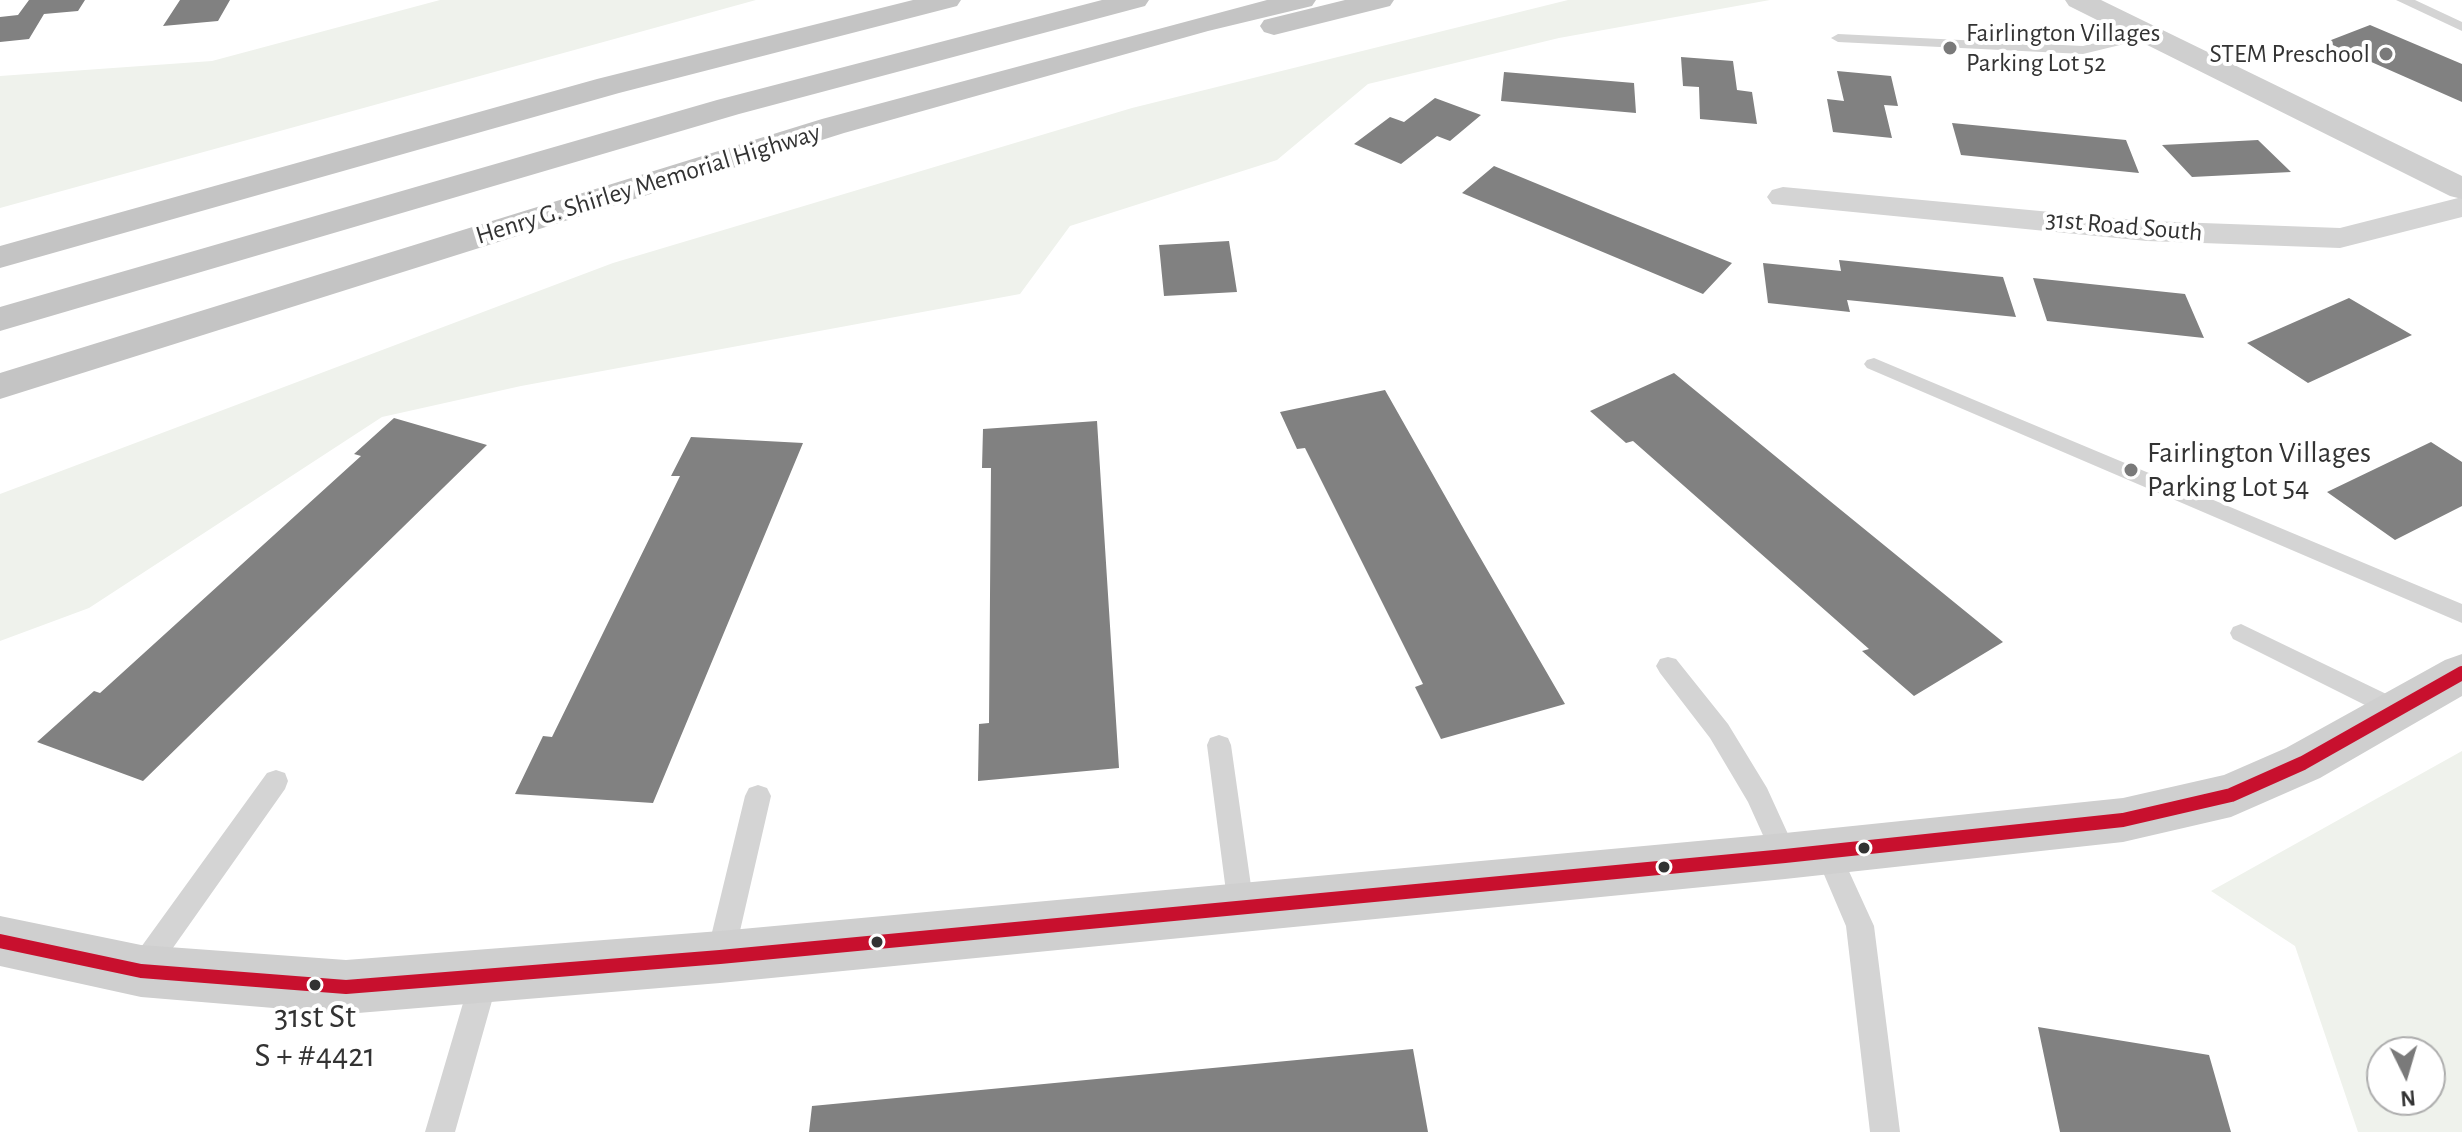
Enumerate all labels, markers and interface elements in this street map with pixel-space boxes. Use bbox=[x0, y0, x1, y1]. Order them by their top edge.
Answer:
place label: Fairlington Villages Parking Lot 52 bbox=[1966, 17, 2160, 78]
place label: STEM Preschool bbox=[2209, 38, 2370, 70]
marker: Fairlington Villages Parking Lot 52 bbox=[1941, 39, 1959, 57]
marker: STEM Preschool bbox=[2377, 45, 2395, 63]
street label: Henry G. Shirley Memorial Highway bbox=[472, 117, 824, 251]
street label: 31st Road South bbox=[2044, 204, 2204, 248]
place label: Fairlington Villages Parking Lot 54 bbox=[2147, 435, 2371, 506]
marker: Fairlington Villages Parking Lot 54 bbox=[2122, 461, 2140, 479]
unlabelled marker bbox=[1856, 840, 1872, 856]
unlabelled marker bbox=[1656, 859, 1672, 875]
unlabelled marker bbox=[869, 934, 885, 950]
marker: 31st St S + #4421 bbox=[307, 977, 323, 993]
place label: 31st St S + #4421 bbox=[254, 997, 376, 1076]
north arrow bbox=[2366, 1036, 2446, 1116]
text: N bbox=[2399, 1086, 2417, 1110]

